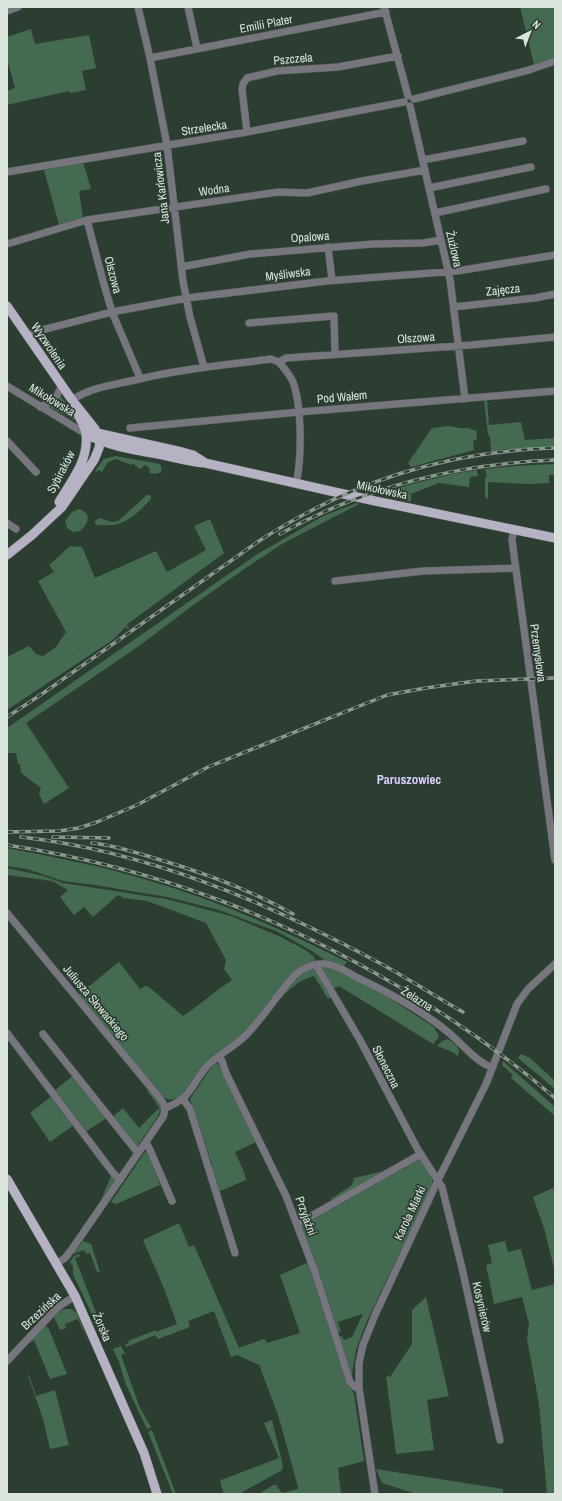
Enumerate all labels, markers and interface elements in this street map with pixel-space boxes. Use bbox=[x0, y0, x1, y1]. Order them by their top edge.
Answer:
street label: Emilii Plater bbox=[238, 11, 295, 37]
north arrow bbox=[510, 12, 550, 52]
text: N bbox=[530, 17, 544, 32]
street label: Pszczela bbox=[273, 49, 314, 69]
street label: Strzelecka bbox=[180, 116, 228, 139]
street label: Jana Karłowicza bbox=[149, 151, 173, 225]
street label: Wodna bbox=[198, 180, 231, 200]
street label: Opalowa bbox=[290, 228, 330, 246]
street label: Żużlowa bbox=[442, 229, 466, 269]
street label: Olszowa bbox=[100, 255, 126, 296]
street label: Myśliwska bbox=[265, 263, 312, 285]
street label: Zajęcza bbox=[485, 280, 521, 300]
street label: Wyzwolenia bbox=[28, 320, 71, 373]
street label: Olszowa bbox=[397, 329, 436, 347]
street label: Mikołowska bbox=[26, 380, 79, 420]
street label: Pod Wałem bbox=[316, 387, 368, 407]
street label: Sybiraków bbox=[43, 447, 79, 496]
street label: Mikołowska bbox=[355, 477, 409, 503]
street label: Przemysłowa bbox=[526, 623, 550, 684]
district label: Paruszowiec bbox=[377, 771, 441, 788]
street label: Juliusza Słowackiego bbox=[59, 962, 133, 1044]
street label: Żelazna bbox=[398, 983, 437, 1015]
street label: Słoneczna bbox=[368, 1043, 404, 1092]
street label: Karola Miarki bbox=[390, 1183, 430, 1243]
street label: Przyjaźni bbox=[292, 1194, 320, 1238]
street label: Kosynierów bbox=[468, 1280, 496, 1335]
street label: Brzezińska bbox=[18, 1288, 65, 1333]
street label: Żorska bbox=[89, 1310, 115, 1344]

